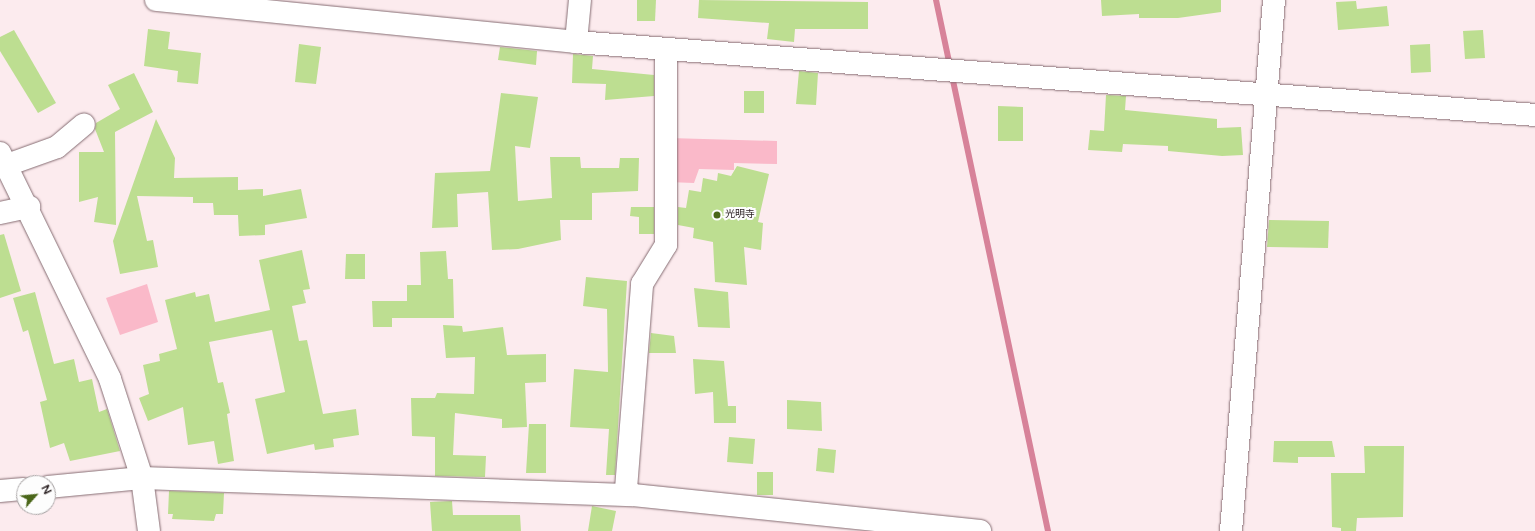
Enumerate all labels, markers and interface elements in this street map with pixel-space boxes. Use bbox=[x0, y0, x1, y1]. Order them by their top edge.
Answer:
place label: 光明寺 bbox=[725, 209, 755, 221]
marker: 光明寺 bbox=[712, 210, 722, 220]
north arrow bbox=[16, 475, 56, 515]
text: N bbox=[38, 483, 54, 497]

